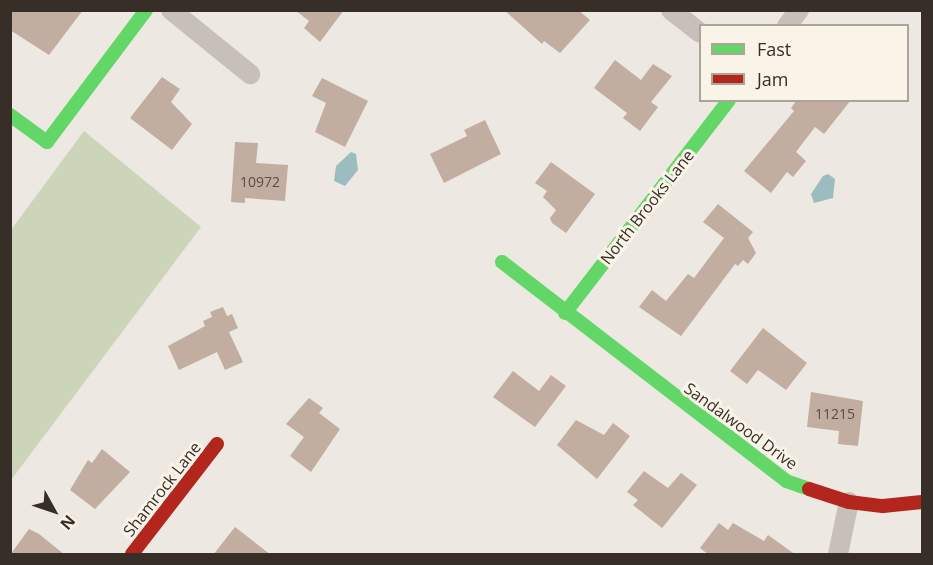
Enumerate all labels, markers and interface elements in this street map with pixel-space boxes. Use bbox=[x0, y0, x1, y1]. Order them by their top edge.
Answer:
legend bbox=[699, 24, 909, 102]
text: Fast bbox=[757, 37, 791, 61]
text: Jam bbox=[757, 67, 789, 91]
street label: North Brooks Lane bbox=[596, 146, 698, 268]
house number: 10972 bbox=[240, 174, 280, 190]
street label: Sandalwood Drive bbox=[681, 379, 801, 473]
house number: 11215 bbox=[815, 406, 855, 422]
street label: Shamrock Lane bbox=[119, 438, 205, 540]
north arrow bbox=[24, 481, 84, 541]
text: N bbox=[55, 511, 80, 535]

